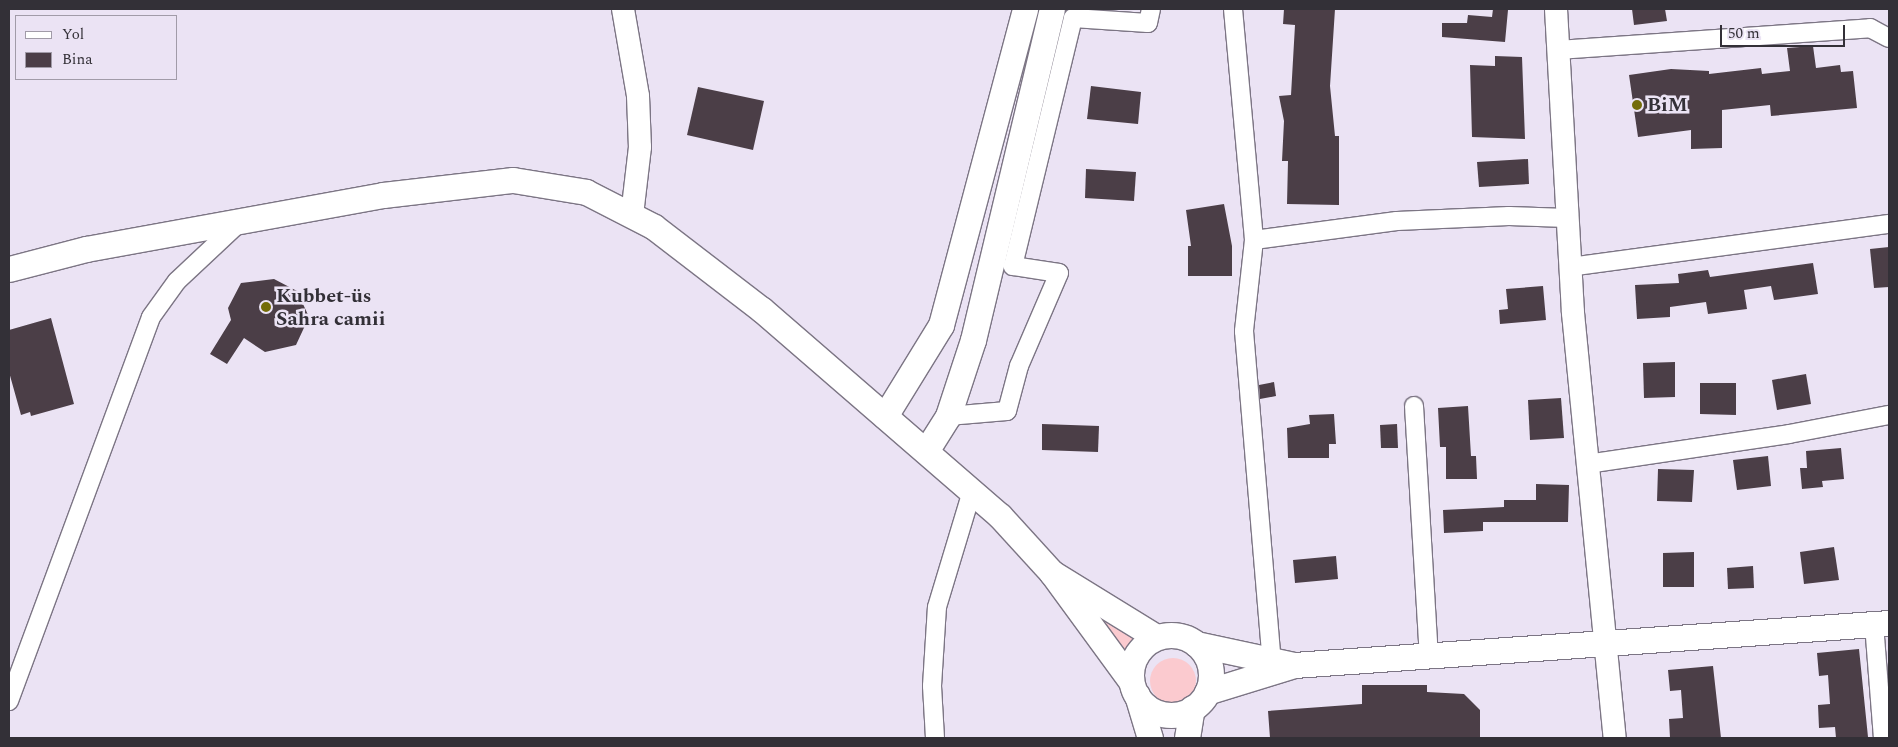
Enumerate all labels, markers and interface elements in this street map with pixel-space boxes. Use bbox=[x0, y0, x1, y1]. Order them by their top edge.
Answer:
legend bbox=[15, 15, 178, 80]
scale bar bbox=[1723, 15, 1848, 47]
text: 50 m bbox=[1728, 22, 1760, 45]
text: Yol bbox=[62, 23, 84, 46]
text: Bina bbox=[62, 48, 93, 71]
place label: BiM bbox=[1647, 93, 1688, 117]
marker: BiM bbox=[1631, 99, 1643, 111]
place label: Kubbet-üs Sahra camii bbox=[276, 284, 385, 331]
marker: Kubbet-üs Sahra camii bbox=[260, 301, 272, 313]

